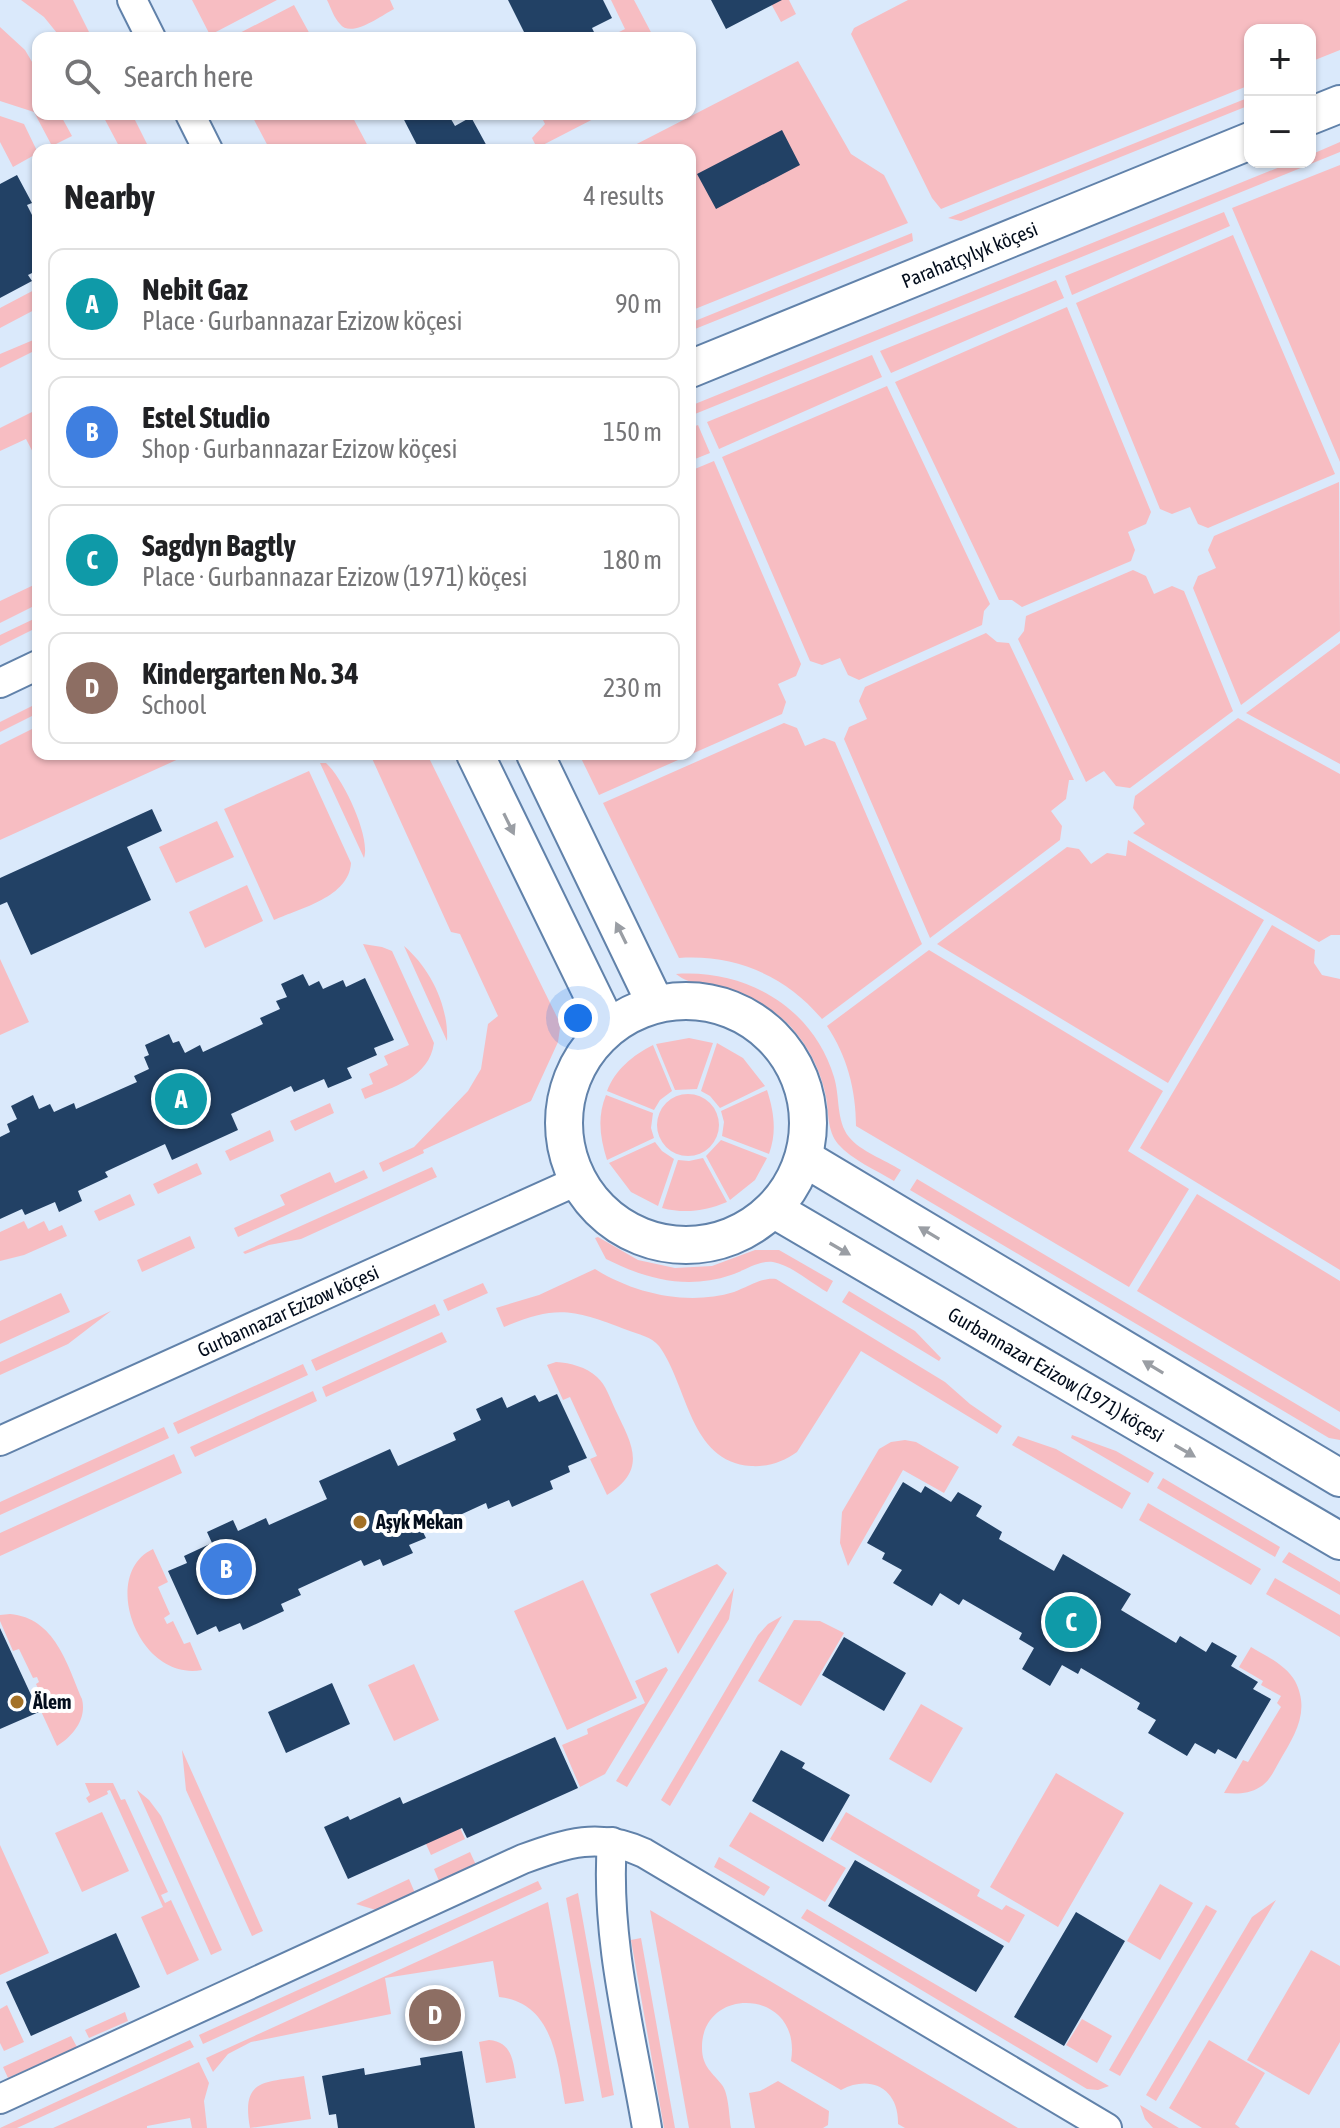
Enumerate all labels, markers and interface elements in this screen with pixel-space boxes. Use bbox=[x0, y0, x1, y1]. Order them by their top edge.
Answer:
map controls bbox=[1244, 24, 1316, 168]
button: + bbox=[1244, 24, 1316, 96]
search box bbox=[32, 32, 696, 120]
icon: search bbox=[60, 54, 104, 98]
text: Search here bbox=[124, 59, 253, 93]
button: − bbox=[1244, 96, 1316, 168]
text: Nearby bbox=[64, 177, 155, 216]
text: 4 results bbox=[583, 181, 664, 211]
street label: Parahatçylyk köçesi bbox=[898, 217, 1041, 293]
text: Nebit Gaz bbox=[142, 272, 248, 306]
text: A bbox=[86, 289, 98, 319]
text: 90 m bbox=[615, 289, 662, 319]
text: Place · Gurbannazar Ezizow köçesi bbox=[142, 306, 463, 336]
text: Estel Studio bbox=[142, 400, 270, 434]
text: B bbox=[86, 417, 98, 447]
text: 150 m bbox=[603, 417, 662, 447]
text: Shop · Gurbannazar Ezizow köçesi bbox=[142, 434, 457, 464]
text: Sagdyn Bagtly bbox=[142, 528, 296, 562]
text: C bbox=[86, 545, 98, 575]
text: 180 m bbox=[603, 545, 662, 575]
text: Place · Gurbannazar Ezizow (1971) köçesi bbox=[142, 562, 527, 592]
text: Kindergarten No. 34 bbox=[142, 656, 359, 690]
text: D bbox=[85, 673, 99, 703]
text: 230 m bbox=[603, 673, 662, 703]
text: School bbox=[142, 690, 206, 720]
one-way arrow bbox=[502, 813, 516, 836]
one-way arrow bbox=[615, 922, 628, 945]
your location bbox=[558, 998, 598, 1038]
pin: A bbox=[155, 1069, 207, 1129]
one-way arrow bbox=[918, 1227, 941, 1241]
one-way arrow bbox=[829, 1242, 851, 1256]
street label: Gurbannazar Ezizow köçesi bbox=[194, 1260, 382, 1361]
street label: Gurbannazar Ezizow (1971) köçesi bbox=[944, 1302, 1168, 1446]
one-way arrow bbox=[1142, 1360, 1164, 1374]
one-way arrow bbox=[1174, 1444, 1196, 1458]
place label: Aşyk Mekan bbox=[375, 1510, 463, 1533]
marker: Aşyk Mekan bbox=[351, 1513, 369, 1531]
pin: B bbox=[200, 1539, 252, 1599]
pin: C bbox=[1045, 1592, 1097, 1652]
place label: Älem bbox=[32, 1690, 71, 1713]
marker: Älem bbox=[8, 1693, 26, 1711]
pin: D bbox=[409, 1985, 461, 2045]

